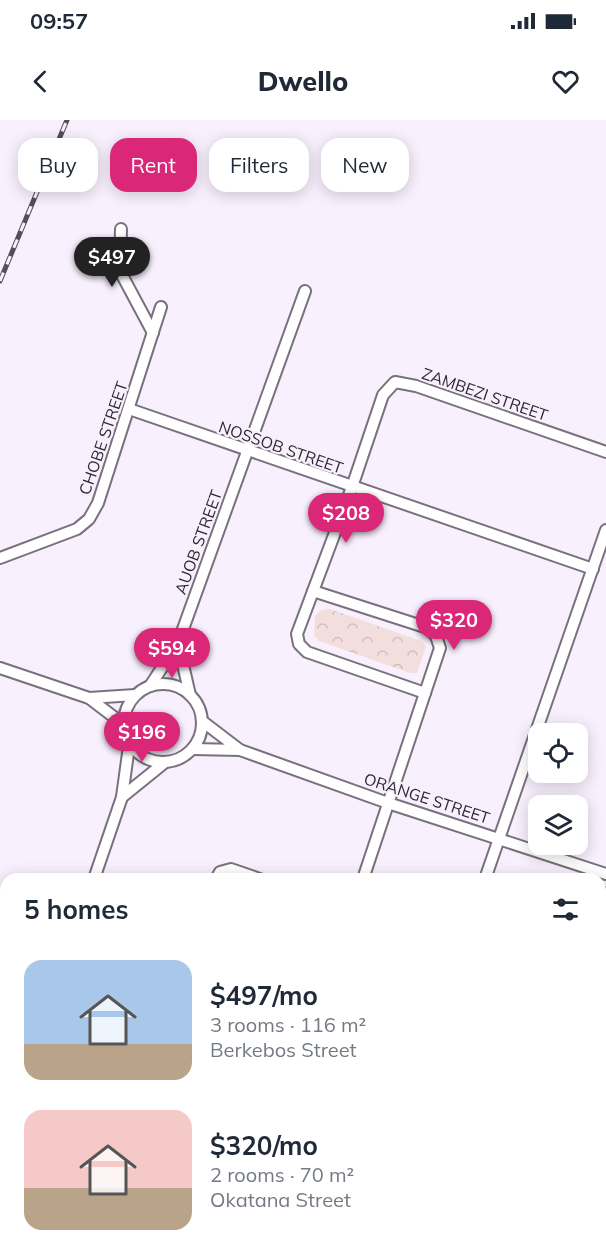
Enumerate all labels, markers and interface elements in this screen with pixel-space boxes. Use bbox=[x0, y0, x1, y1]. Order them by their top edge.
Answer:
text: 09:57 bbox=[30, 7, 88, 35]
text: Dwello bbox=[258, 64, 348, 98]
icon: back bbox=[24, 65, 57, 98]
icon: heart bbox=[549, 65, 582, 98]
chip: Buy bbox=[18, 138, 98, 192]
chip: Rent bbox=[110, 138, 197, 192]
chip: Filters bbox=[209, 138, 309, 192]
chip: New bbox=[321, 138, 409, 192]
pin: $497 bbox=[76, 237, 148, 288]
text: $497 bbox=[88, 244, 136, 269]
street label: ZAMBEZI STREET bbox=[419, 363, 551, 425]
street label: CHOBE STREET bbox=[74, 378, 132, 497]
street label: NOSSOB STREET bbox=[216, 416, 346, 478]
street label: AUOB STREET bbox=[170, 487, 226, 597]
pin: $208 bbox=[310, 493, 382, 544]
text: $208 bbox=[322, 500, 370, 525]
pin: $320 bbox=[418, 600, 490, 651]
text: $320 bbox=[430, 607, 478, 632]
pin: $594 bbox=[136, 628, 208, 679]
text: $594 bbox=[148, 635, 196, 660]
pin: $196 bbox=[106, 712, 178, 763]
text: $196 bbox=[118, 719, 166, 744]
map controls bbox=[528, 723, 588, 855]
button: locate bbox=[528, 723, 588, 783]
street label: ORANGE STREET bbox=[362, 768, 493, 828]
button: layers bbox=[528, 795, 588, 855]
text: 5 homes bbox=[24, 893, 128, 926]
icon: filters bbox=[549, 893, 582, 926]
text: $497/mo bbox=[210, 979, 318, 1012]
icon: home bbox=[72, 984, 144, 1056]
text: 3 rooms · 116 m² bbox=[210, 1012, 366, 1037]
text: Berkebos Street bbox=[210, 1037, 357, 1062]
text: $320/mo bbox=[210, 1129, 318, 1162]
icon: home bbox=[72, 1134, 144, 1206]
text: 2 rooms · 70 m² bbox=[210, 1162, 354, 1187]
text: Okatana Street bbox=[210, 1187, 351, 1212]

